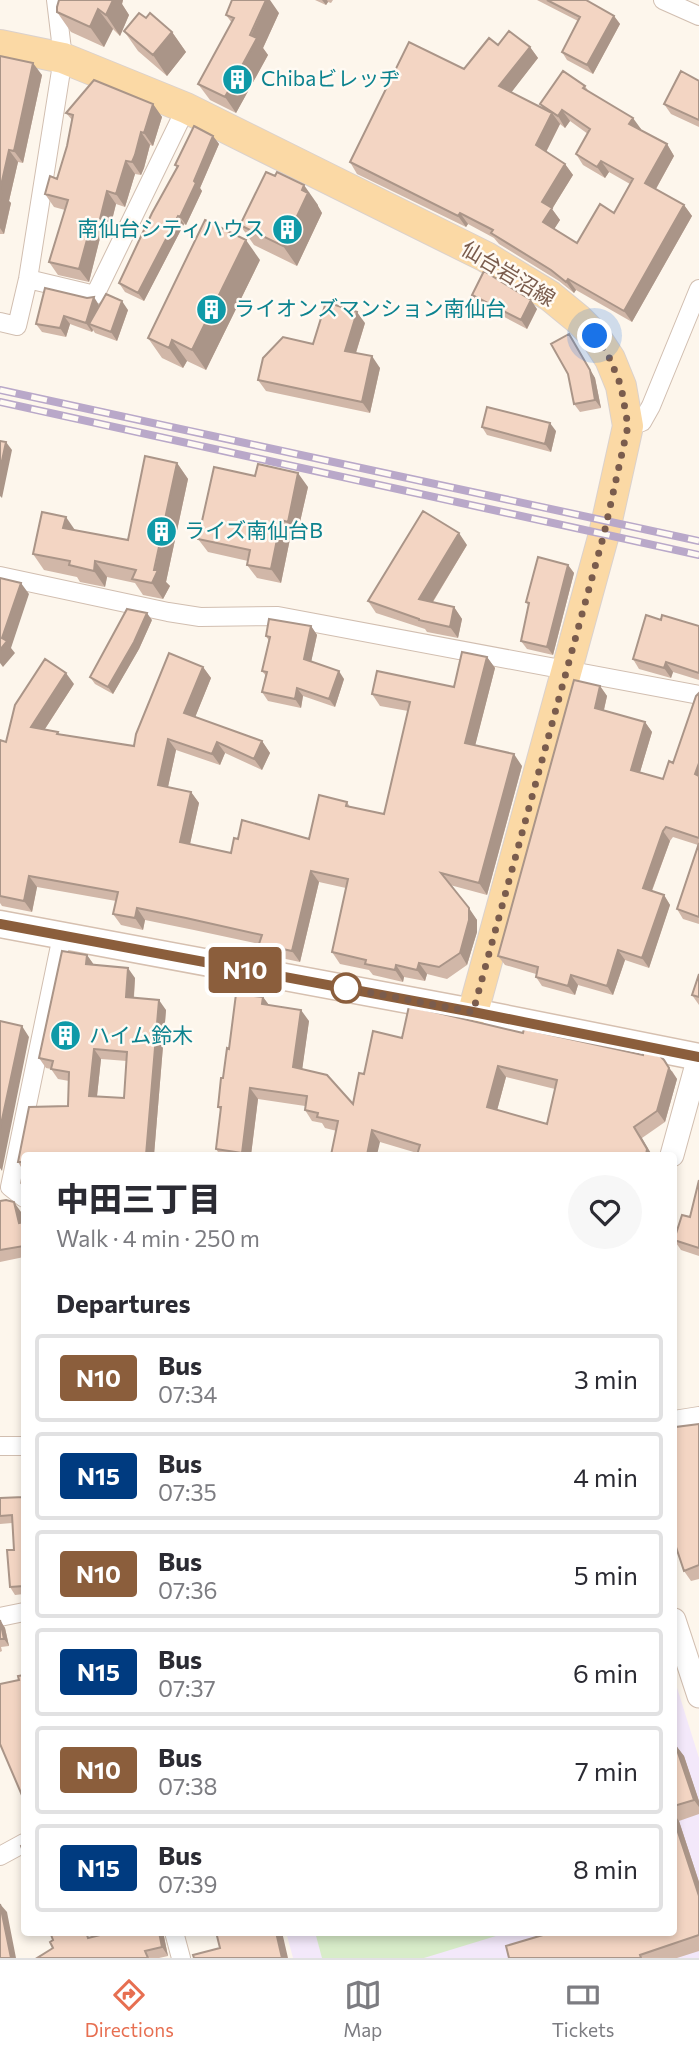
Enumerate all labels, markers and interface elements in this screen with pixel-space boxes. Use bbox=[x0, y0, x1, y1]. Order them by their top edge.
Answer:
building icon: Chibaビレッヂ bbox=[221, 62, 255, 96]
place label: Chibaビレッヂ bbox=[261, 65, 400, 90]
building icon: 南仙台シティハウス bbox=[271, 212, 305, 246]
place label: 南仙台シティハウス bbox=[77, 215, 265, 240]
street label: 仙台岩沼線 bbox=[457, 235, 560, 310]
building icon: ライオンズマンション南仙台 bbox=[194, 292, 228, 326]
place label: ライオンズマンション南仙台 bbox=[234, 295, 507, 320]
your location bbox=[577, 318, 612, 353]
building icon: ライズ南仙台B bbox=[144, 514, 178, 548]
place label: ライズ南仙台B bbox=[184, 517, 323, 542]
line badge: N10 bbox=[205, 947, 285, 993]
text: N10 bbox=[223, 955, 267, 984]
unlabelled marker bbox=[331, 973, 361, 1003]
building icon: ハイム鈴木 bbox=[49, 1019, 83, 1053]
place label: ハイム鈴木 bbox=[89, 1022, 193, 1047]
button: heart bbox=[568, 1175, 642, 1249]
text: 中田三丁目 bbox=[56, 1177, 221, 1218]
text: Walk · 4 min · 250 m bbox=[56, 1224, 260, 1252]
text: Departures bbox=[56, 1287, 191, 1318]
text: Bus bbox=[158, 1349, 202, 1380]
text: N10 bbox=[76, 1363, 121, 1392]
text: 3 min bbox=[574, 1363, 638, 1394]
text: 07:34 bbox=[158, 1380, 217, 1408]
text: Bus bbox=[158, 1447, 202, 1478]
text: N15 bbox=[77, 1461, 120, 1490]
text: 4 min bbox=[573, 1461, 638, 1492]
text: 07:35 bbox=[158, 1478, 217, 1506]
text: Bus bbox=[158, 1545, 202, 1576]
text: N10 bbox=[76, 1559, 121, 1588]
text: 5 min bbox=[574, 1559, 638, 1590]
text: 07:36 bbox=[158, 1576, 218, 1604]
text: Bus bbox=[158, 1643, 202, 1674]
text: N15 bbox=[77, 1657, 120, 1686]
text: 6 min bbox=[573, 1657, 638, 1688]
text: 07:37 bbox=[158, 1674, 216, 1702]
text: Bus bbox=[158, 1741, 202, 1772]
text: N10 bbox=[76, 1755, 121, 1784]
text: 7 min bbox=[575, 1755, 638, 1786]
text: 07:38 bbox=[158, 1772, 218, 1800]
text: Bus bbox=[158, 1839, 202, 1870]
text: N15 bbox=[77, 1853, 120, 1882]
text: 8 min bbox=[573, 1853, 638, 1884]
text: 07:39 bbox=[158, 1870, 218, 1898]
tab: Directions bbox=[85, 1976, 174, 2041]
tab: Map bbox=[343, 1976, 382, 2041]
tab: Tickets bbox=[552, 1976, 614, 2041]

